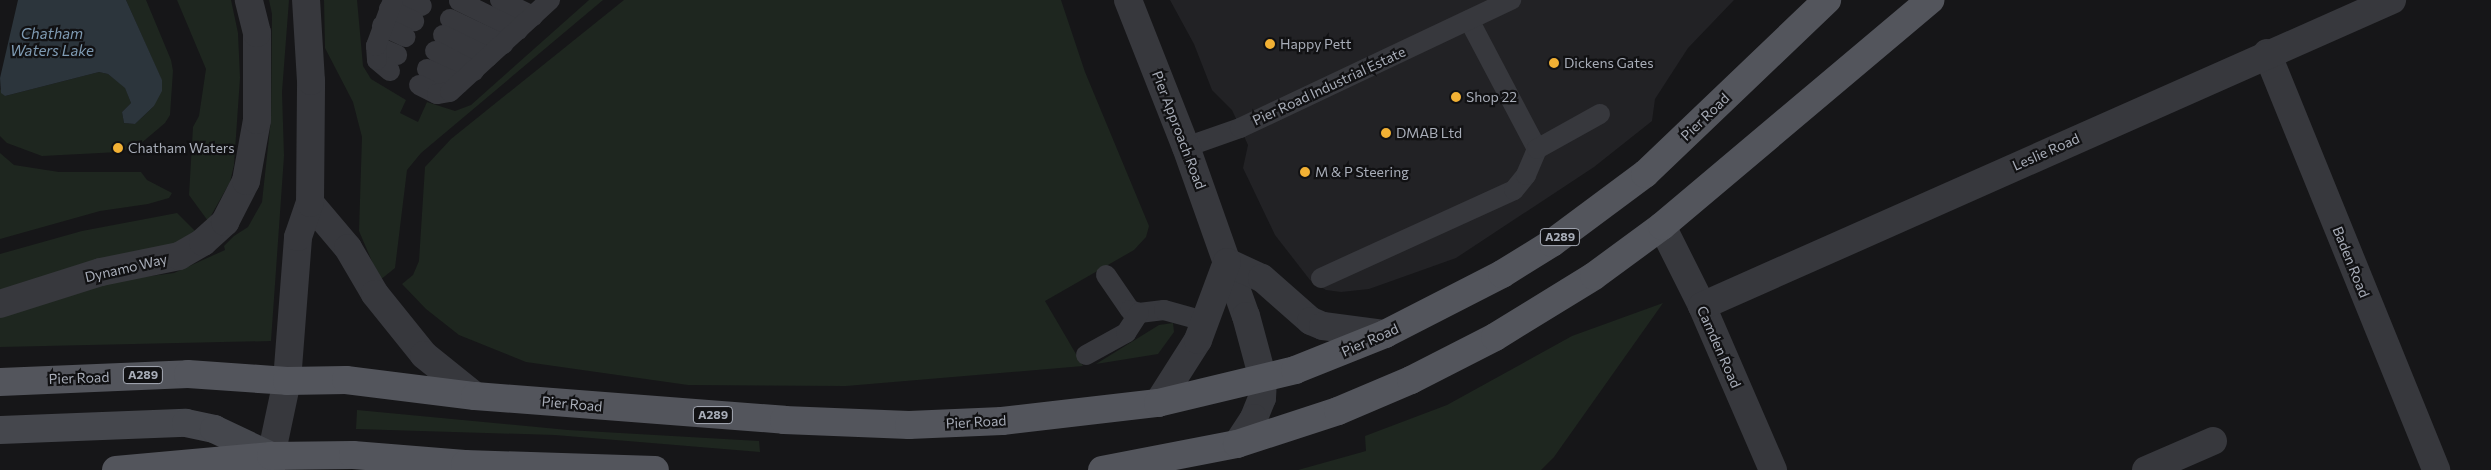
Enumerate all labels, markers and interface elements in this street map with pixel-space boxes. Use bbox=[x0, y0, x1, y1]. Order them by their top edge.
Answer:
water label: Chatham Waters Lake bbox=[10, 24, 94, 59]
place label: Happy Pett bbox=[1280, 36, 1351, 52]
marker: Happy Pett bbox=[1264, 38, 1276, 50]
street label: Pier Road Industrial Estate bbox=[1250, 43, 1408, 129]
place label: Dickens Gates bbox=[1564, 55, 1654, 71]
marker: Dickens Gates bbox=[1548, 57, 1560, 69]
street label: Pier Approach Road bbox=[1149, 68, 1209, 192]
place label: Shop 22 bbox=[1466, 89, 1517, 105]
street label: Pier Road bbox=[1677, 90, 1733, 144]
marker: Shop 22 bbox=[1450, 91, 1462, 103]
place label: DMAB Ltd bbox=[1396, 125, 1462, 141]
marker: DMAB Ltd bbox=[1380, 127, 1392, 139]
street label: Leslie Road bbox=[2010, 130, 2082, 174]
place label: Chatham Waters bbox=[128, 140, 235, 156]
marker: Chatham Waters bbox=[112, 142, 124, 154]
place label: M & P Steering bbox=[1315, 164, 1409, 180]
marker: M & P Steering bbox=[1299, 166, 1311, 178]
street label: Baden Road bbox=[2329, 224, 2373, 300]
road number: A289 bbox=[1539, 228, 1581, 246]
street label: Dynamo Way bbox=[83, 250, 169, 286]
street label: Camden Road bbox=[1693, 303, 1745, 391]
street label: Pier Road bbox=[1339, 320, 1401, 360]
road number: A289 bbox=[122, 366, 164, 384]
street label: Pier Road bbox=[48, 369, 110, 387]
street label: Pier Road bbox=[541, 393, 603, 415]
road number: A289 bbox=[692, 406, 734, 424]
street label: Pier Road bbox=[945, 412, 1007, 432]

